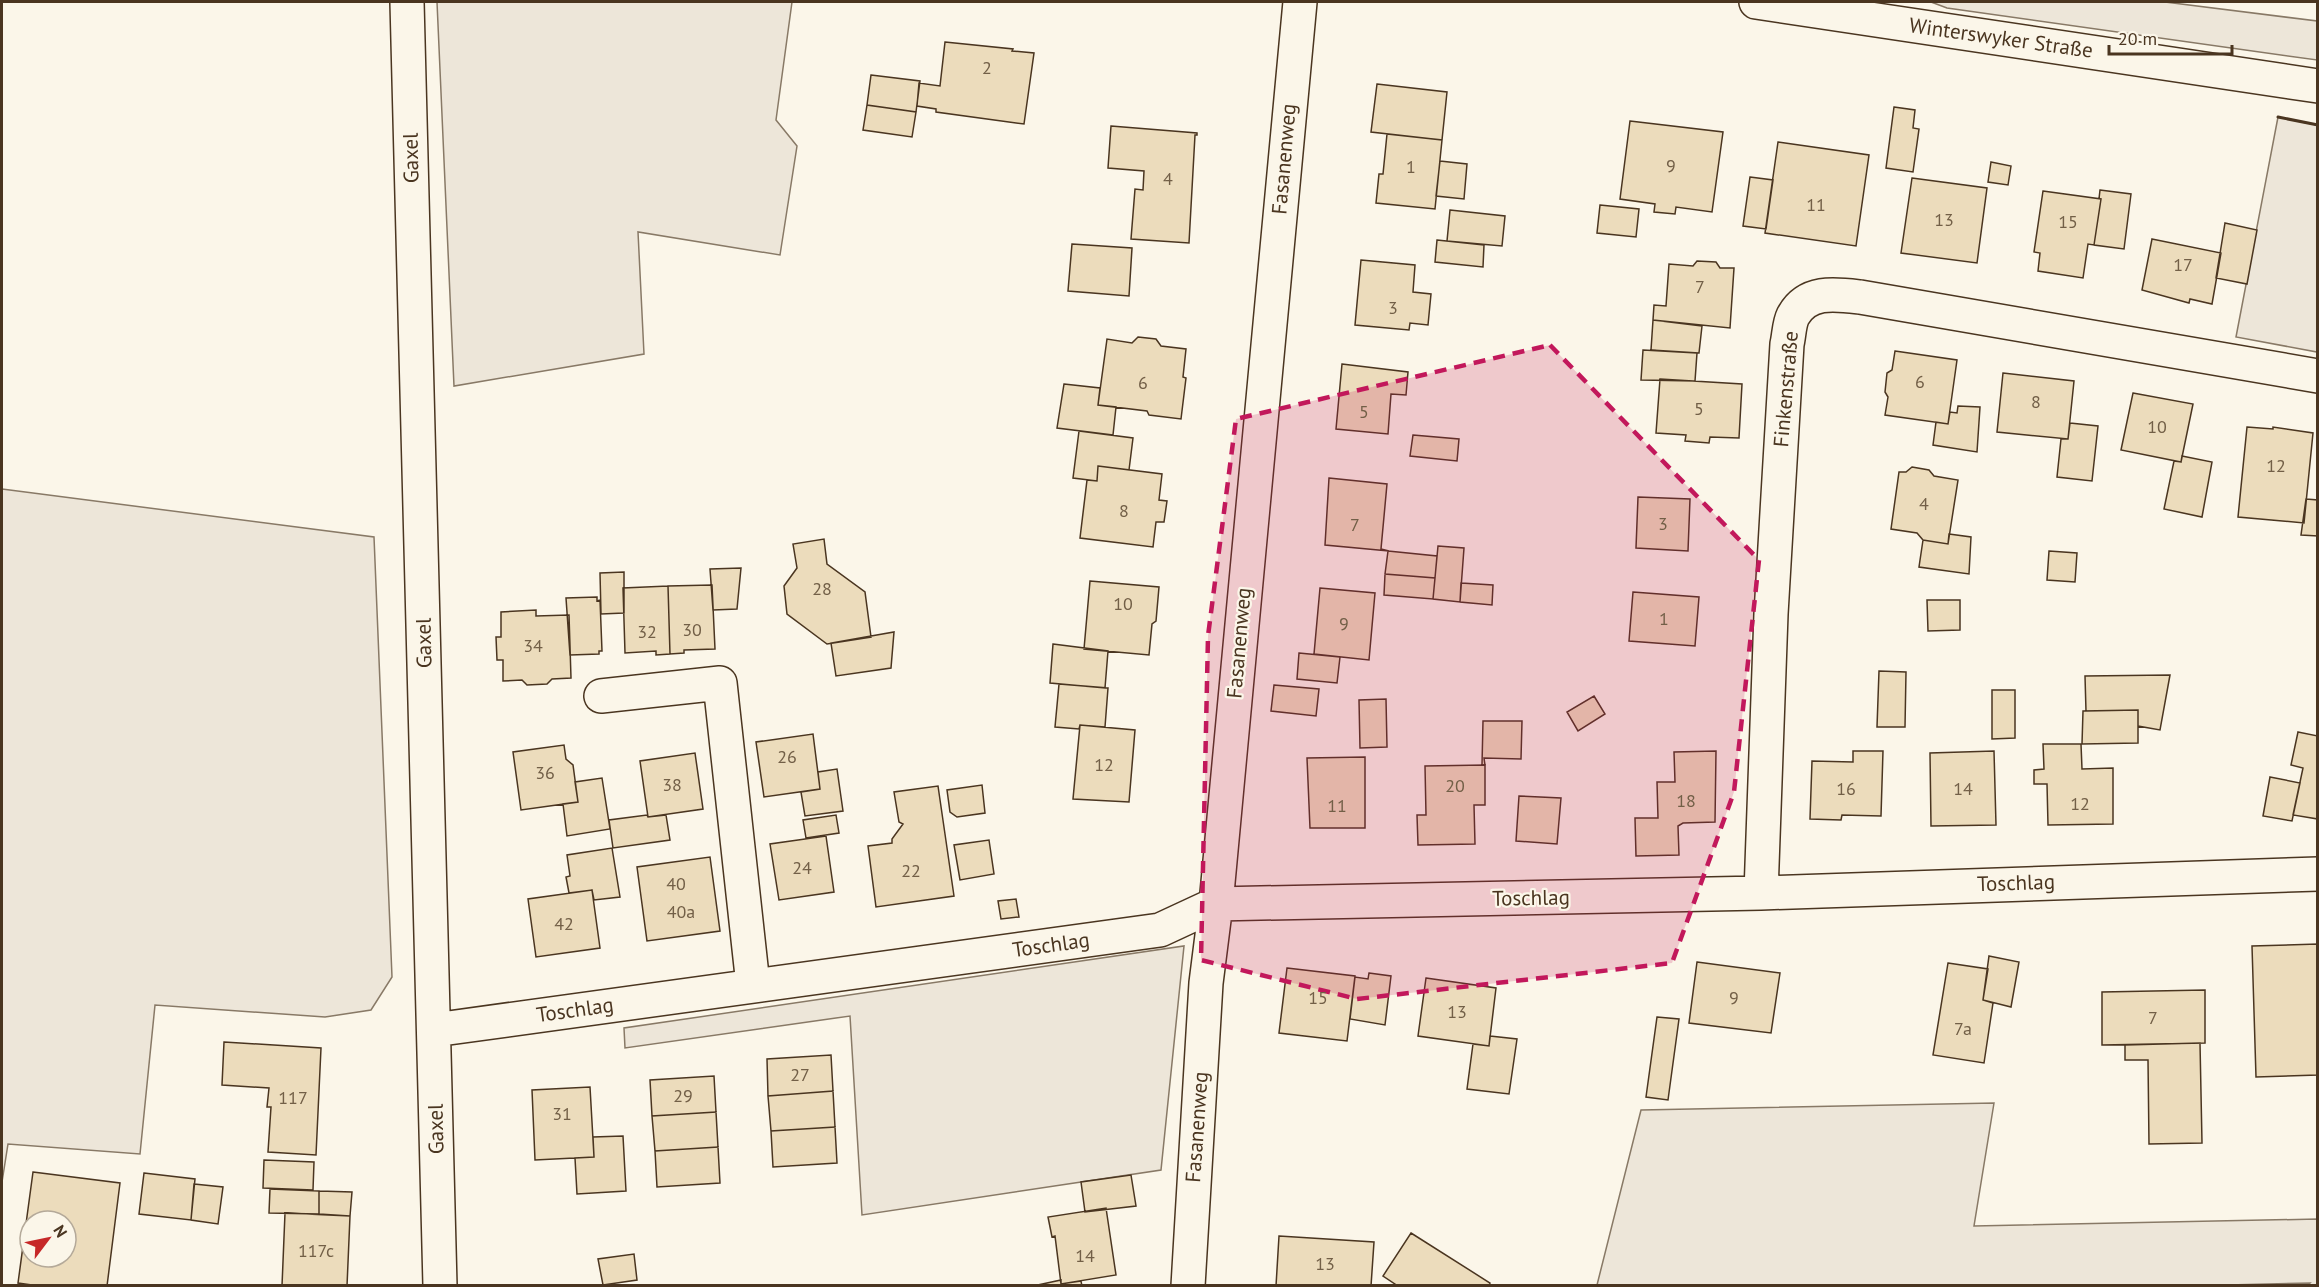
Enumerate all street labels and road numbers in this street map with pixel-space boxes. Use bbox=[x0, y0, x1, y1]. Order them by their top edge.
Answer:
street label: Winterswyker Straße bbox=[1907, 11, 2095, 64]
street label: Fasanenweg bbox=[1265, 102, 1302, 215]
street label: Gaxel bbox=[397, 133, 424, 183]
street label: Finkenstraße bbox=[1767, 330, 1804, 448]
street label: Fasanenweg bbox=[1220, 586, 1257, 699]
street label: Gaxel bbox=[410, 618, 437, 668]
street label: Toschlag bbox=[1977, 868, 2055, 897]
street label: Toschlag bbox=[1492, 883, 1570, 912]
street label: Toschlag bbox=[1011, 926, 1091, 963]
street label: Toschlag bbox=[535, 991, 615, 1028]
street label: Fasanenweg bbox=[1179, 1071, 1214, 1183]
street label: Gaxel bbox=[422, 1104, 449, 1154]

